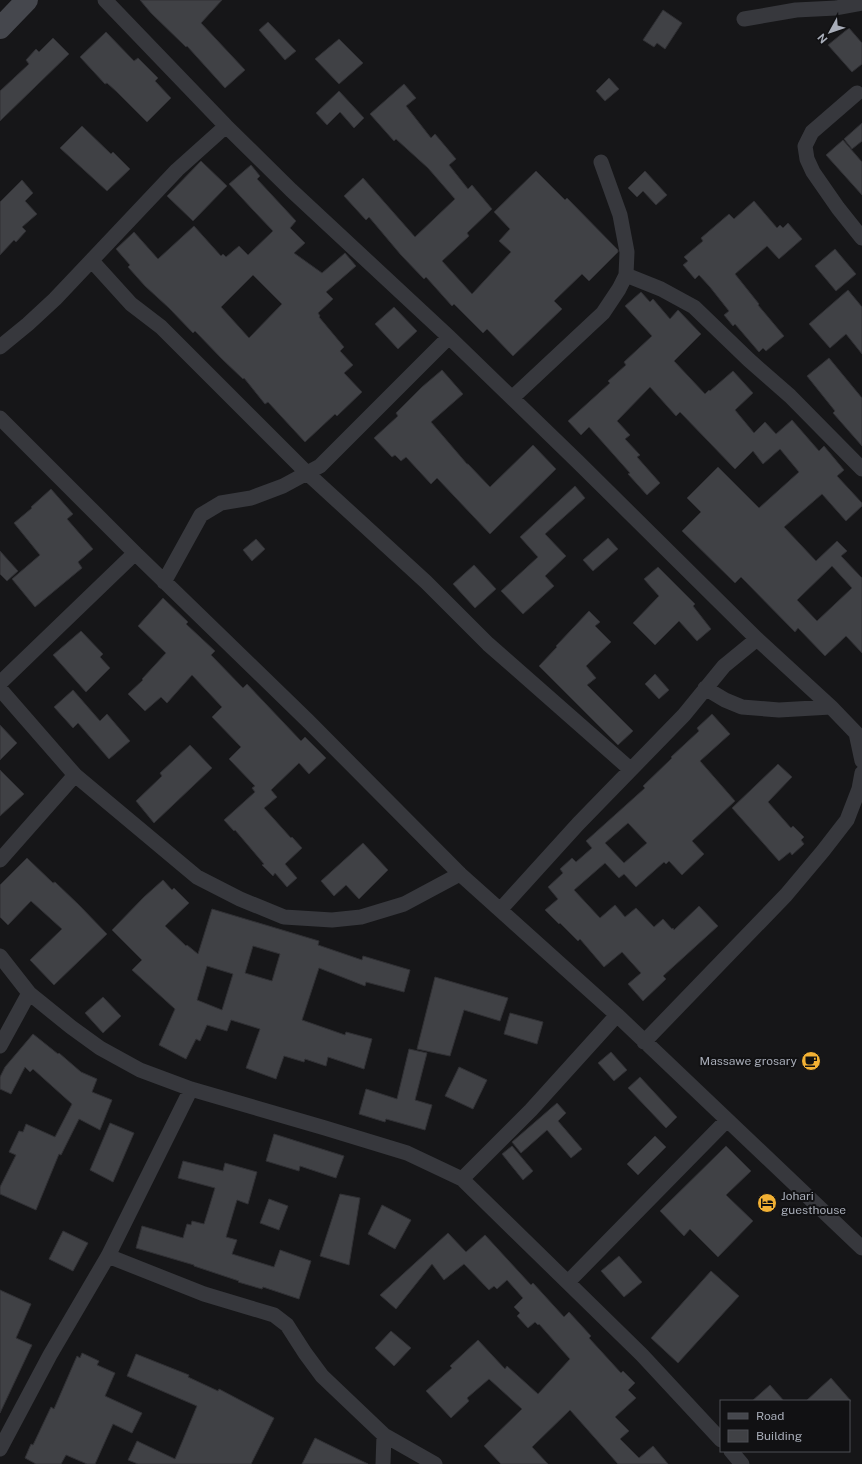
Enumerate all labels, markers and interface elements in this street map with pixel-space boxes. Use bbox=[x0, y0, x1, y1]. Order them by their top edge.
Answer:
north arrow bbox=[810, 12, 850, 52]
text: N bbox=[815, 31, 830, 46]
cafe icon: Massawe grosary bbox=[800, 1050, 822, 1072]
place label: Massawe grosary bbox=[700, 1054, 798, 1068]
place label: Johari guesthouse bbox=[781, 1189, 846, 1217]
hotel icon: Johari guesthouse bbox=[756, 1192, 778, 1214]
legend bbox=[720, 1400, 850, 1452]
text: Road bbox=[756, 1409, 784, 1423]
text: Building bbox=[756, 1429, 802, 1443]

